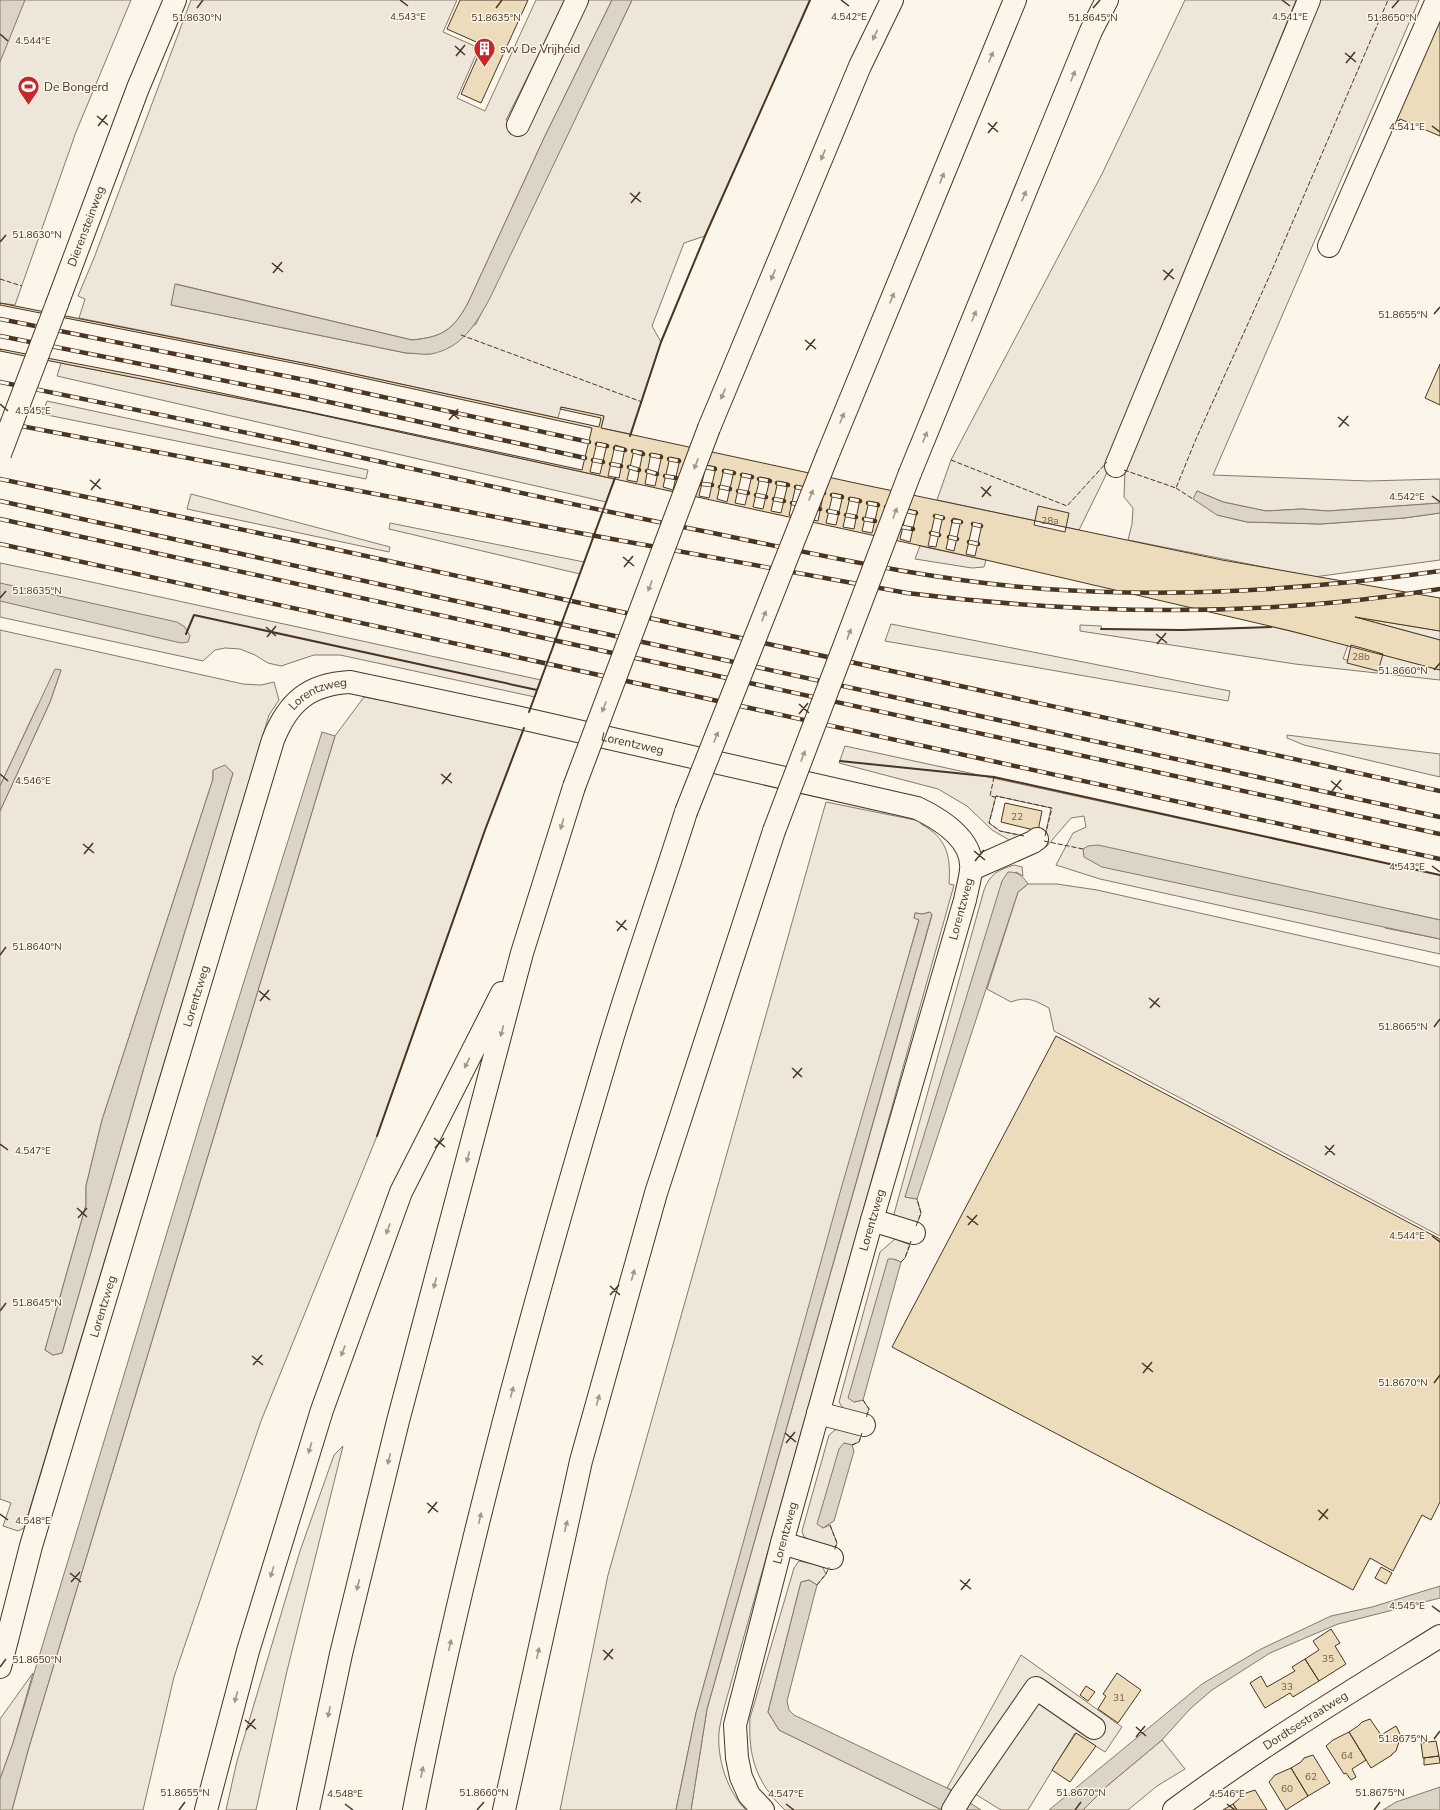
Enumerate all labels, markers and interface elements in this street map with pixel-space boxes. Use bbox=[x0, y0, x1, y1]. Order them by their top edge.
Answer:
text: 4.543°E bbox=[390, 10, 426, 24]
text: 4.542°E bbox=[831, 10, 867, 24]
text: 4.541°E bbox=[1272, 10, 1308, 24]
text: 51.8630°N bbox=[172, 11, 222, 25]
text: 51.8635°N bbox=[471, 11, 521, 25]
text: 51.8645°N bbox=[1068, 11, 1118, 25]
text: 51.8650°N bbox=[1367, 11, 1417, 25]
one-way arrow bbox=[872, 30, 878, 41]
text: 4.544°E bbox=[15, 34, 51, 48]
building icon: svv De Vrijheid bbox=[471, 36, 497, 69]
place label: svv De Vrijheid bbox=[500, 41, 580, 57]
one-way arrow bbox=[988, 52, 994, 63]
one-way arrow bbox=[1070, 69, 1076, 81]
sports icon: De Bongerd bbox=[15, 74, 41, 107]
place label: De Bongerd bbox=[44, 79, 109, 95]
text: 4.541°E bbox=[1389, 120, 1425, 134]
one-way arrow bbox=[820, 149, 826, 161]
one-way arrow bbox=[939, 171, 945, 183]
street label: Dierensteinweg bbox=[64, 184, 109, 269]
one-way arrow bbox=[1021, 190, 1027, 202]
text: 51.8630°N bbox=[12, 228, 62, 242]
one-way arrow bbox=[770, 269, 776, 280]
one-way arrow bbox=[889, 292, 895, 303]
text: 51.8655°N bbox=[1378, 308, 1428, 322]
one-way arrow bbox=[972, 310, 978, 322]
one-way arrow bbox=[720, 389, 726, 400]
text: 4.545°E bbox=[15, 404, 51, 418]
one-way arrow bbox=[840, 411, 846, 423]
one-way arrow bbox=[922, 431, 928, 442]
one-way arrow bbox=[692, 459, 698, 471]
one-way arrow bbox=[809, 488, 815, 500]
text: 4.542°E bbox=[1389, 490, 1425, 504]
one-way arrow bbox=[893, 506, 899, 518]
house number: 28a bbox=[1041, 514, 1059, 528]
one-way arrow bbox=[646, 580, 652, 592]
text: 51.8635°N bbox=[12, 584, 62, 598]
one-way arrow bbox=[761, 609, 767, 621]
one-way arrow bbox=[847, 628, 853, 640]
house number: 28b bbox=[1352, 650, 1370, 664]
text: 51.8660°N bbox=[1378, 664, 1428, 678]
street label: Lorentzweg bbox=[285, 674, 348, 713]
one-way arrow bbox=[600, 702, 606, 714]
street label: Lorentzweg bbox=[600, 729, 665, 758]
one-way arrow bbox=[713, 731, 719, 742]
one-way arrow bbox=[801, 749, 807, 761]
text: 4.546°E bbox=[15, 774, 51, 788]
house number: 22 bbox=[1011, 810, 1023, 824]
one-way arrow bbox=[559, 818, 565, 830]
text: 4.543°E bbox=[1389, 860, 1425, 874]
street label: Lorentzweg bbox=[945, 876, 977, 942]
text: 51.8640°N bbox=[12, 940, 62, 954]
street label: Lorentzweg bbox=[179, 963, 213, 1029]
text: 51.8665°N bbox=[1378, 1020, 1428, 1034]
one-way arrow bbox=[498, 1025, 504, 1038]
one-way arrow bbox=[464, 1057, 470, 1068]
text: 4.547°E bbox=[15, 1144, 51, 1158]
one-way arrow bbox=[465, 1151, 471, 1163]
street label: Lorentzweg bbox=[856, 1187, 888, 1253]
one-way arrow bbox=[384, 1223, 390, 1235]
text: 4.544°E bbox=[1389, 1229, 1425, 1243]
one-way arrow bbox=[630, 1269, 636, 1281]
street label: Lorentzweg bbox=[86, 1274, 120, 1339]
one-way arrow bbox=[432, 1277, 438, 1289]
text: 51.8645°N bbox=[12, 1296, 62, 1310]
one-way arrow bbox=[340, 1346, 346, 1358]
text: 51.8670°N bbox=[1378, 1376, 1428, 1390]
one-way arrow bbox=[509, 1386, 515, 1398]
one-way arrow bbox=[595, 1394, 601, 1406]
one-way arrow bbox=[307, 1442, 313, 1454]
one-way arrow bbox=[385, 1453, 391, 1465]
street label: Lorentzweg bbox=[769, 1500, 801, 1566]
one-way arrow bbox=[477, 1512, 483, 1524]
text: 4.548°E bbox=[15, 1514, 51, 1528]
one-way arrow bbox=[564, 1520, 570, 1532]
one-way arrow bbox=[269, 1566, 275, 1578]
one-way arrow bbox=[355, 1579, 361, 1591]
text: 4.545°E bbox=[1389, 1599, 1425, 1613]
one-way arrow bbox=[447, 1639, 453, 1651]
one-way arrow bbox=[535, 1647, 541, 1659]
house number: 35 bbox=[1322, 1652, 1334, 1666]
text: 51.8650°N bbox=[12, 1653, 62, 1667]
house number: 33 bbox=[1281, 1680, 1293, 1694]
street label: Dordtsestraatweg bbox=[1260, 1687, 1351, 1754]
one-way arrow bbox=[233, 1691, 239, 1703]
house number: 31 bbox=[1113, 1691, 1125, 1705]
one-way arrow bbox=[325, 1706, 331, 1718]
text: 51.8675°N bbox=[1378, 1732, 1428, 1746]
house number: 64 bbox=[1341, 1749, 1353, 1763]
one-way arrow bbox=[419, 1766, 425, 1778]
house number: 62 bbox=[1305, 1770, 1317, 1784]
house number: 60 bbox=[1281, 1782, 1293, 1796]
text: 51.8655°N bbox=[160, 1786, 210, 1800]
text: 51.8660°N bbox=[459, 1786, 509, 1800]
text: 51.8670°N bbox=[1056, 1786, 1106, 1800]
text: 51.8675°N bbox=[1355, 1786, 1405, 1800]
text: 4.548°E bbox=[327, 1787, 363, 1801]
text: 4.547°E bbox=[768, 1787, 804, 1801]
text: 4.546°E bbox=[1209, 1787, 1245, 1801]

